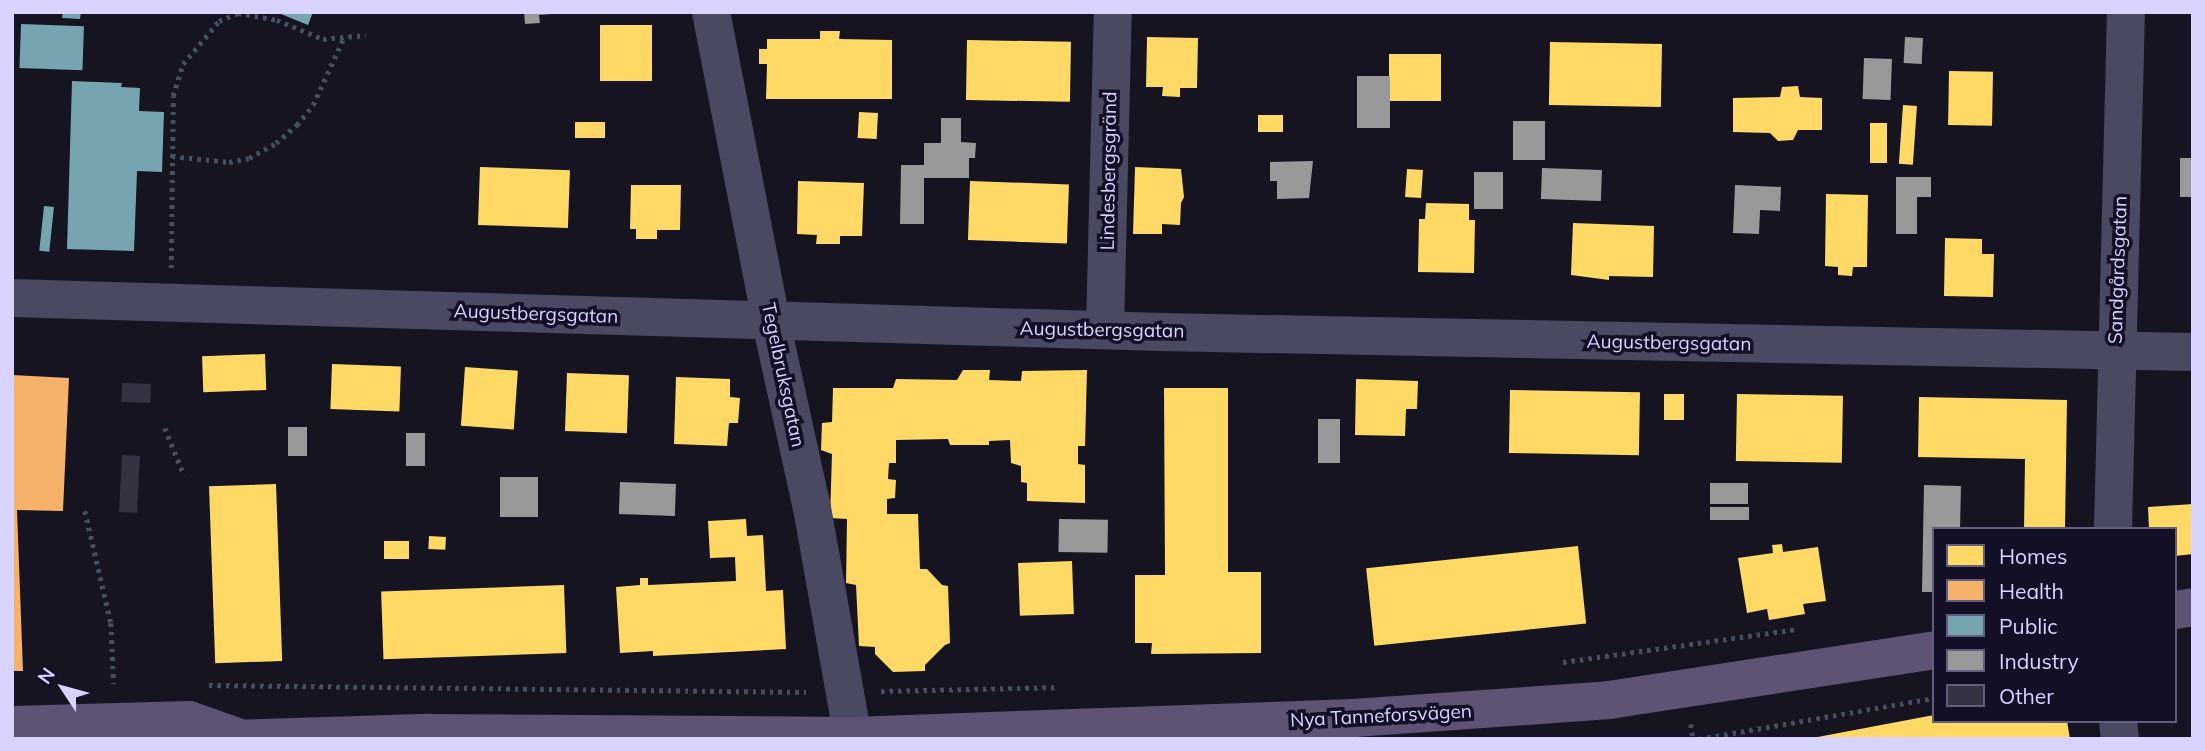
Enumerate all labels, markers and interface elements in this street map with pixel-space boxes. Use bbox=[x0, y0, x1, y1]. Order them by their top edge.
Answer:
street label: Lindesbergsgränd bbox=[1096, 91, 1122, 251]
street label: Sandgårdsgatan bbox=[2104, 196, 2132, 344]
street label: Augustbergsgatan bbox=[453, 300, 619, 328]
street label: Tegelbruksgatan bbox=[757, 301, 809, 449]
street label: Augustbergsgatan bbox=[1019, 317, 1185, 343]
street label: Augustbergsgatan bbox=[1586, 330, 1752, 356]
legend bbox=[1932, 527, 2177, 723]
text: Homes bbox=[1999, 543, 2067, 569]
text: Health bbox=[1999, 578, 2064, 604]
text: Public bbox=[1999, 613, 2058, 639]
text: Industry bbox=[1999, 648, 2079, 674]
north arrow bbox=[28, 653, 98, 723]
text: N bbox=[32, 663, 60, 689]
text: Other bbox=[1999, 683, 2054, 709]
street label: Nya Tanneforsvägen bbox=[1290, 700, 1472, 732]

